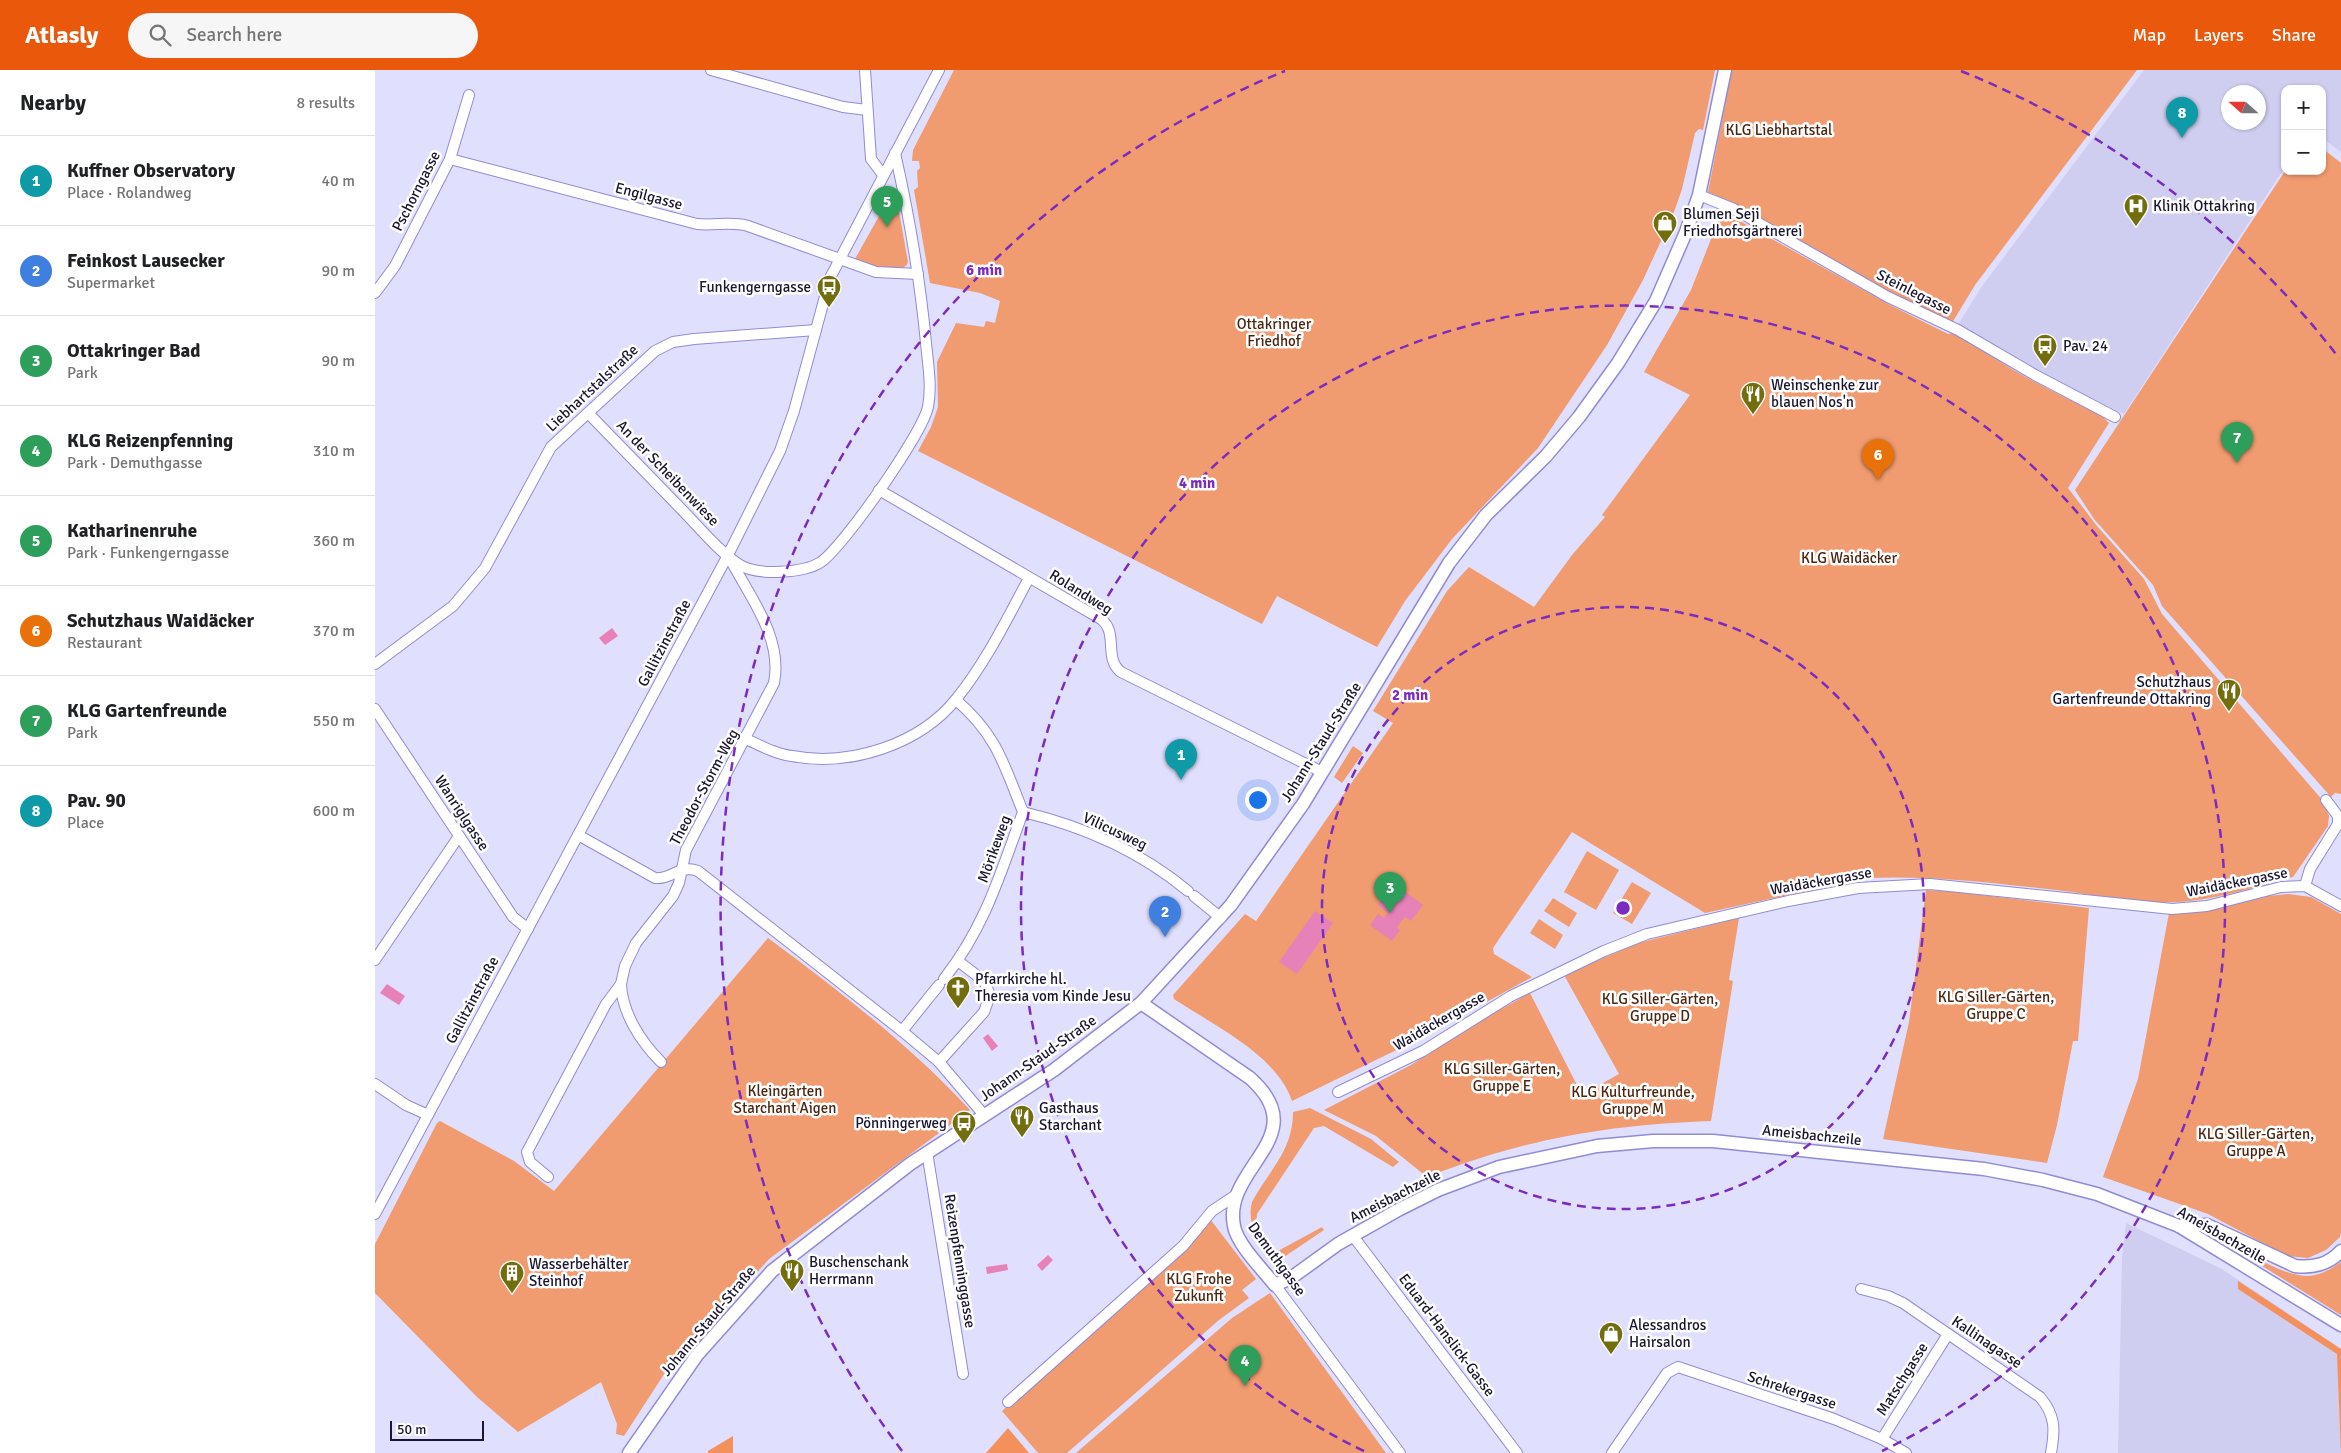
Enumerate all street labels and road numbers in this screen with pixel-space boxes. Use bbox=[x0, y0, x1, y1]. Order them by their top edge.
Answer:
street label: Pschorngasse bbox=[388, 148, 444, 234]
street label: Engilgasse bbox=[613, 178, 685, 214]
street label: Steinlegasse bbox=[1874, 266, 1954, 318]
street label: Liebhartstalstraße bbox=[542, 341, 642, 435]
street label: An der Scheibenwiese bbox=[613, 416, 723, 530]
street label: Rolandweg bbox=[1046, 566, 1116, 618]
street label: Gallitzinstraße bbox=[634, 596, 694, 690]
street label: Johann-Staud-Straße bbox=[1277, 679, 1365, 805]
street label: Theodor-Storm-Weg bbox=[666, 726, 742, 848]
street label: Wanriglgasse bbox=[431, 772, 493, 854]
street label: Vilicusweg bbox=[1080, 808, 1150, 854]
street label: Mörikeweg bbox=[974, 813, 1015, 885]
street label: Waidäckergasse bbox=[1769, 863, 1873, 899]
street label: Waidäckergasse bbox=[2185, 863, 2289, 901]
street label: Gallitzinstraße bbox=[442, 953, 502, 1047]
street label: Waidäckergasse bbox=[1390, 988, 1488, 1054]
street label: Johann-Staud-Straße bbox=[976, 1011, 1100, 1105]
street label: Ameisbachzeile bbox=[1761, 1121, 1863, 1149]
street label: Ameisbachzeile bbox=[1346, 1165, 1444, 1227]
street label: Reizenpfenninggasse bbox=[941, 1193, 979, 1329]
street label: Ameisbachzeile bbox=[2174, 1202, 2270, 1268]
street label: Demuthgasse bbox=[1244, 1219, 1310, 1299]
street label: Johann-Staud-Straße bbox=[657, 1262, 759, 1380]
street label: Eduard-Hanslick-Gasse bbox=[1395, 1270, 1499, 1400]
street label: Kallinagasse bbox=[1948, 1312, 2026, 1372]
street label: Matschgasse bbox=[1872, 1339, 1932, 1419]
street label: Schrekergasse bbox=[1745, 1367, 1839, 1413]

